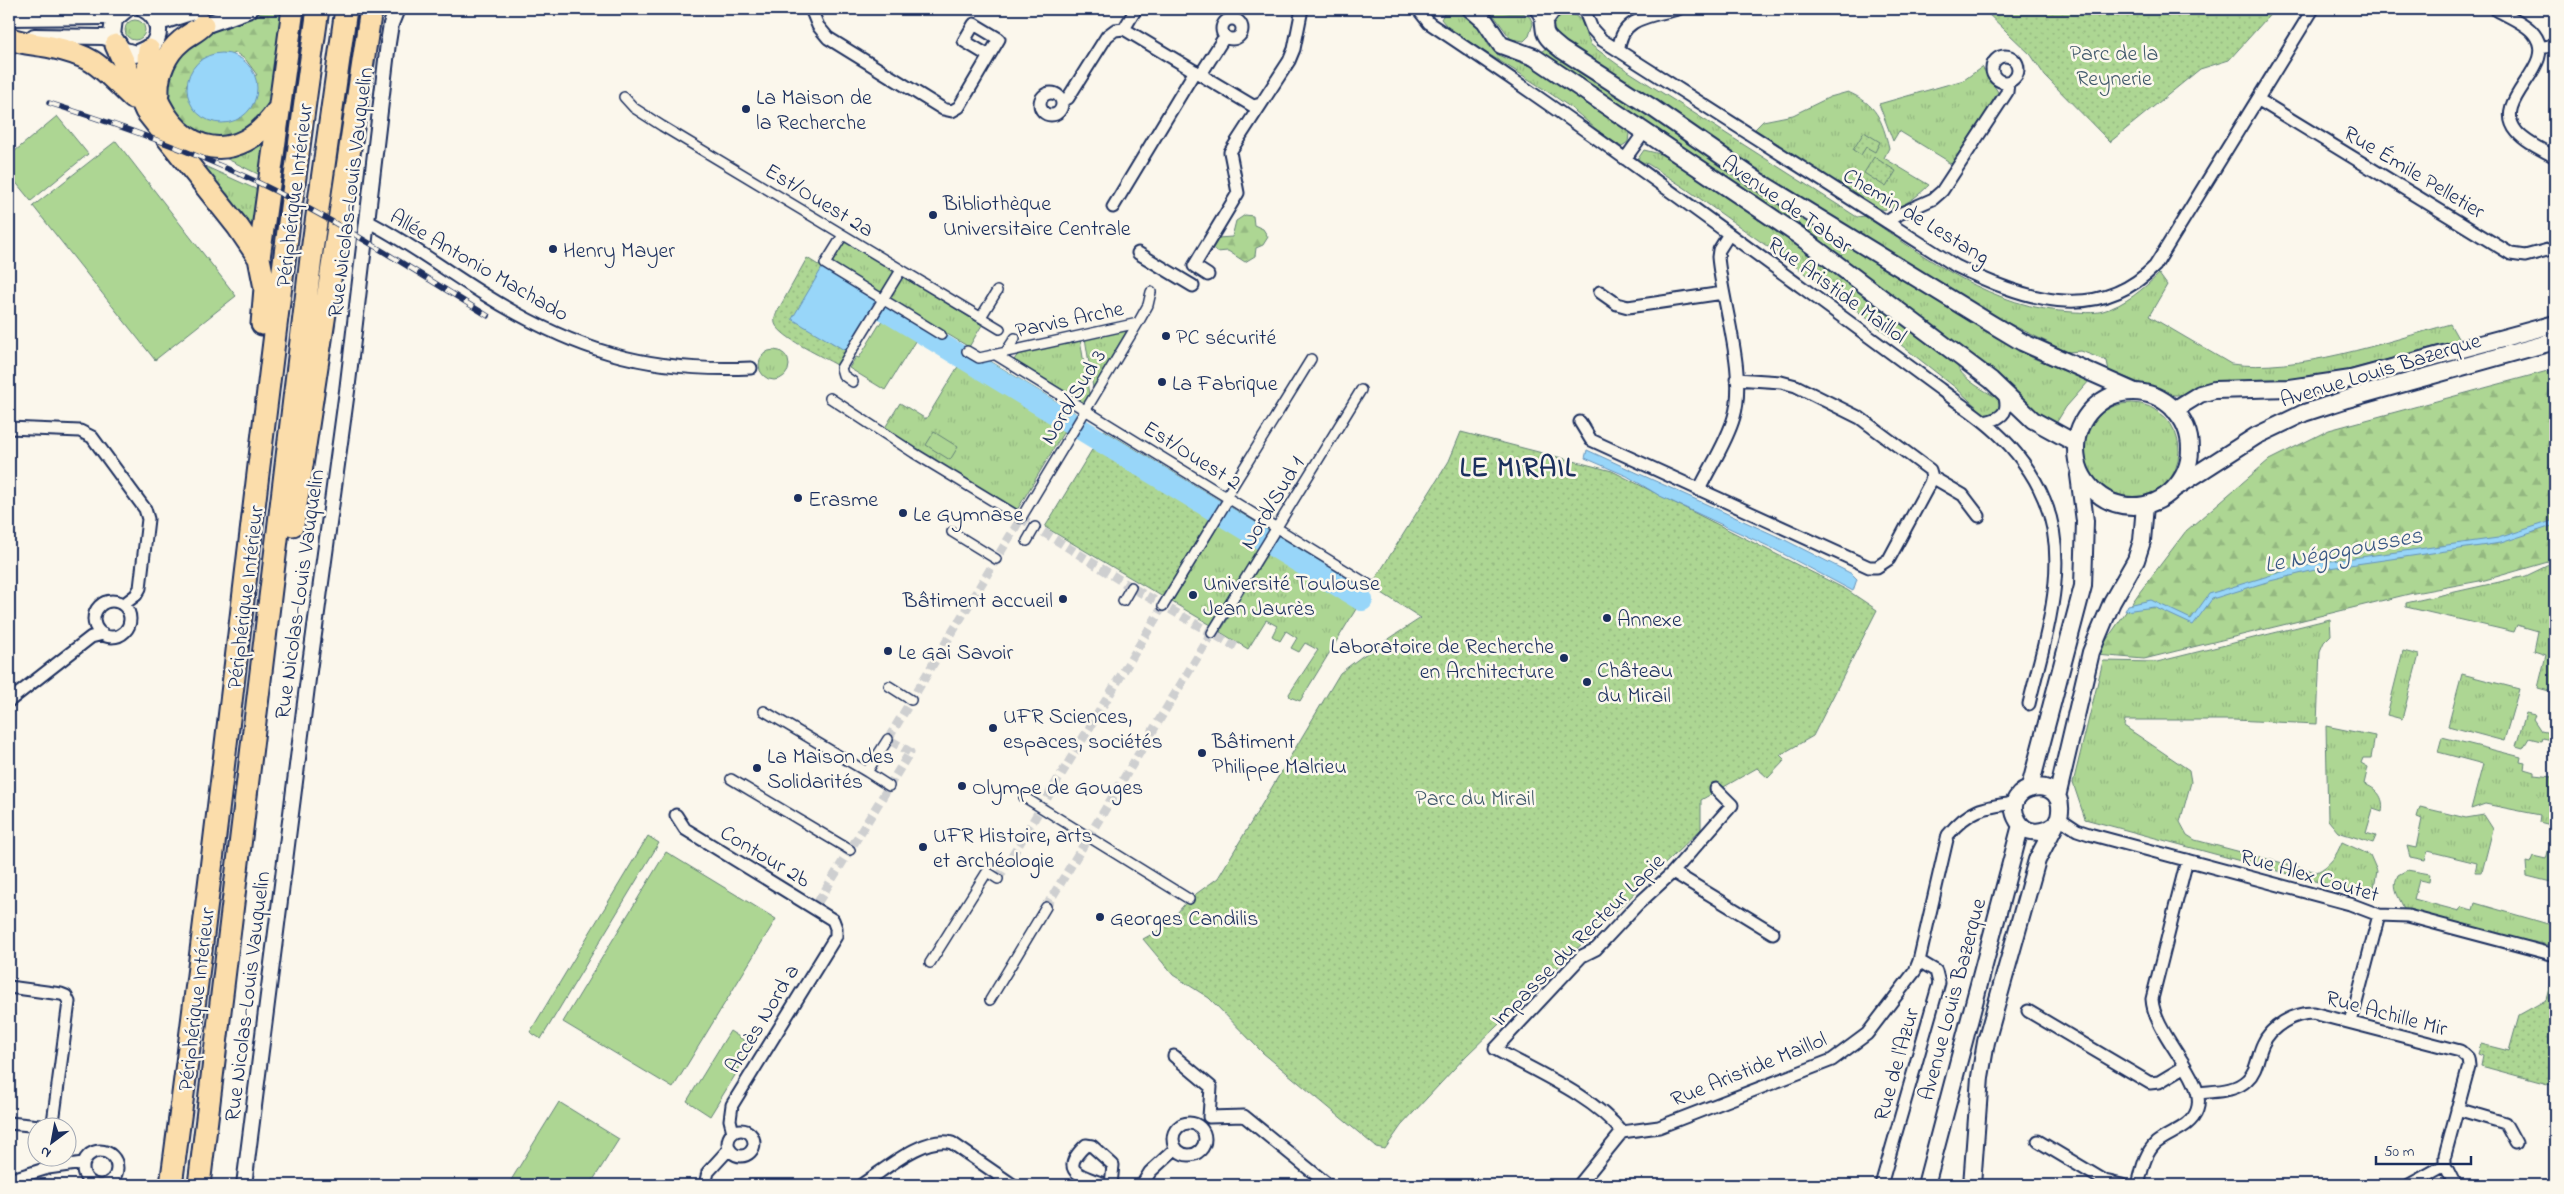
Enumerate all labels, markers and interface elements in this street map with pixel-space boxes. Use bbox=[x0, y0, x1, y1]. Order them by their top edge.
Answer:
park label: Parc de la Reynerie bbox=[2070, 39, 2158, 97]
street label: Rue Nicolas-Louis Vauquelin bbox=[321, 65, 383, 319]
place label: La Maison de la Recherche bbox=[756, 83, 872, 140]
street label: Périphérique Intérieur bbox=[269, 102, 323, 289]
marker: La Maison de la Recherche bbox=[740, 103, 752, 115]
street label: Rue Émile Pelletier bbox=[2337, 119, 2490, 229]
street label: Avenue de Tabar bbox=[1714, 148, 1859, 263]
street label: Est/Ouest 2a bbox=[758, 156, 879, 247]
street label: Chemin de Lestang bbox=[1835, 161, 1995, 275]
place label: Bibliothèque Universitaire Centrale bbox=[942, 189, 1131, 246]
street label: Allée Antonio Machado bbox=[383, 202, 574, 331]
marker: Bibliothèque Universitaire Centrale bbox=[927, 209, 939, 221]
street label: Rue Aristide Maillol bbox=[1760, 230, 1913, 353]
place label: Henry Mayer bbox=[563, 236, 675, 269]
marker: Henry Mayer bbox=[547, 243, 559, 255]
street label: Parvis Arche bbox=[1013, 294, 1127, 348]
place label: PC sécurité bbox=[1176, 323, 1277, 355]
street label: Avenue Louis Bazerque bbox=[2277, 326, 2485, 418]
marker: PC sécurité bbox=[1160, 330, 1172, 342]
street label: Nord/Sud 3 bbox=[1034, 344, 1116, 451]
place label: La Fabrique bbox=[1172, 369, 1278, 401]
marker: La Fabrique bbox=[1156, 376, 1168, 388]
street label: Est/Ouest 2 bbox=[1136, 414, 1247, 499]
district label: LE MIRAIL bbox=[1460, 449, 1576, 490]
street label: Nord/Sud 1 bbox=[1233, 451, 1314, 556]
street label: Rue Nicolas-Louis Vauquelin bbox=[268, 467, 334, 721]
place label: Erasme bbox=[808, 485, 878, 517]
marker: Erasme bbox=[792, 492, 804, 504]
place label: Le Gymnase bbox=[913, 500, 1024, 533]
street label: Périphérique Intérieur bbox=[220, 504, 274, 691]
marker: Le Gymnase bbox=[897, 507, 909, 519]
water label: Le Négogousses bbox=[2262, 519, 2426, 584]
place label: Université Toulouse Jean Jaurès bbox=[1203, 569, 1380, 626]
place label: Bâtiment accueil bbox=[902, 586, 1053, 618]
marker: Université Toulouse Jean Jaurès bbox=[1187, 589, 1199, 601]
marker: Bâtiment accueil bbox=[1057, 593, 1069, 605]
place label: Annexe bbox=[1617, 605, 1682, 637]
marker: Annexe bbox=[1601, 612, 1613, 624]
place label: Laboratoire de Recherche en Architecture bbox=[1331, 632, 1554, 689]
place label: Le Gai Savoir bbox=[898, 638, 1014, 670]
marker: Le Gai Savoir bbox=[882, 645, 894, 657]
marker: Laboratoire de Recherche en Architecture bbox=[1558, 652, 1570, 664]
place label: Château du Mirail bbox=[1597, 656, 1673, 713]
marker: Château du Mirail bbox=[1581, 676, 1593, 688]
place label: UFR Sciences, espaces, sociétés bbox=[1003, 702, 1163, 759]
marker: UFR Sciences, espaces, sociétés bbox=[987, 722, 999, 734]
place label: Bâtiment Philippe Malrieu bbox=[1211, 727, 1347, 784]
place label: La Maison des Solidarités bbox=[767, 742, 894, 799]
marker: Bâtiment Philippe Malrieu bbox=[1196, 747, 1208, 759]
marker: La Maison des Solidarités bbox=[751, 762, 763, 774]
place label: Olympe de Gouges bbox=[972, 773, 1143, 806]
marker: Olympe de Gouges bbox=[956, 780, 968, 792]
park label: Parc du Mirail bbox=[1415, 784, 1535, 816]
street label: Contour 2b bbox=[713, 818, 816, 897]
place label: UFR Histoire, arts et archéologie bbox=[933, 821, 1093, 879]
marker: UFR Histoire, arts et archéologie bbox=[917, 841, 929, 853]
street label: Rue Alex Coutet bbox=[2236, 842, 2383, 912]
street label: Impasse du Recteur Lapie bbox=[1485, 847, 1673, 1035]
street label: Rue Nicolas-Louis Vauquelin bbox=[218, 869, 280, 1123]
street label: Avenue Louis Bazerque bbox=[1912, 895, 1996, 1104]
place label: Georges Candilis bbox=[1110, 904, 1258, 937]
street label: Périphérique Intérieur bbox=[171, 906, 225, 1093]
marker: Georges Candilis bbox=[1094, 911, 1106, 923]
street label: Accès Nord a bbox=[718, 959, 809, 1080]
street label: Rue Achille Mir bbox=[2322, 983, 2451, 1047]
street label: Rue de l'Azur bbox=[1867, 1005, 1929, 1125]
street label: Rue Aristide Maillol bbox=[1666, 1025, 1832, 1117]
north arrow bbox=[28, 1116, 78, 1166]
scale bar bbox=[2376, 1134, 2472, 1166]
text: N bbox=[36, 1140, 55, 1163]
text: 50 m bbox=[2384, 1141, 2415, 1163]

